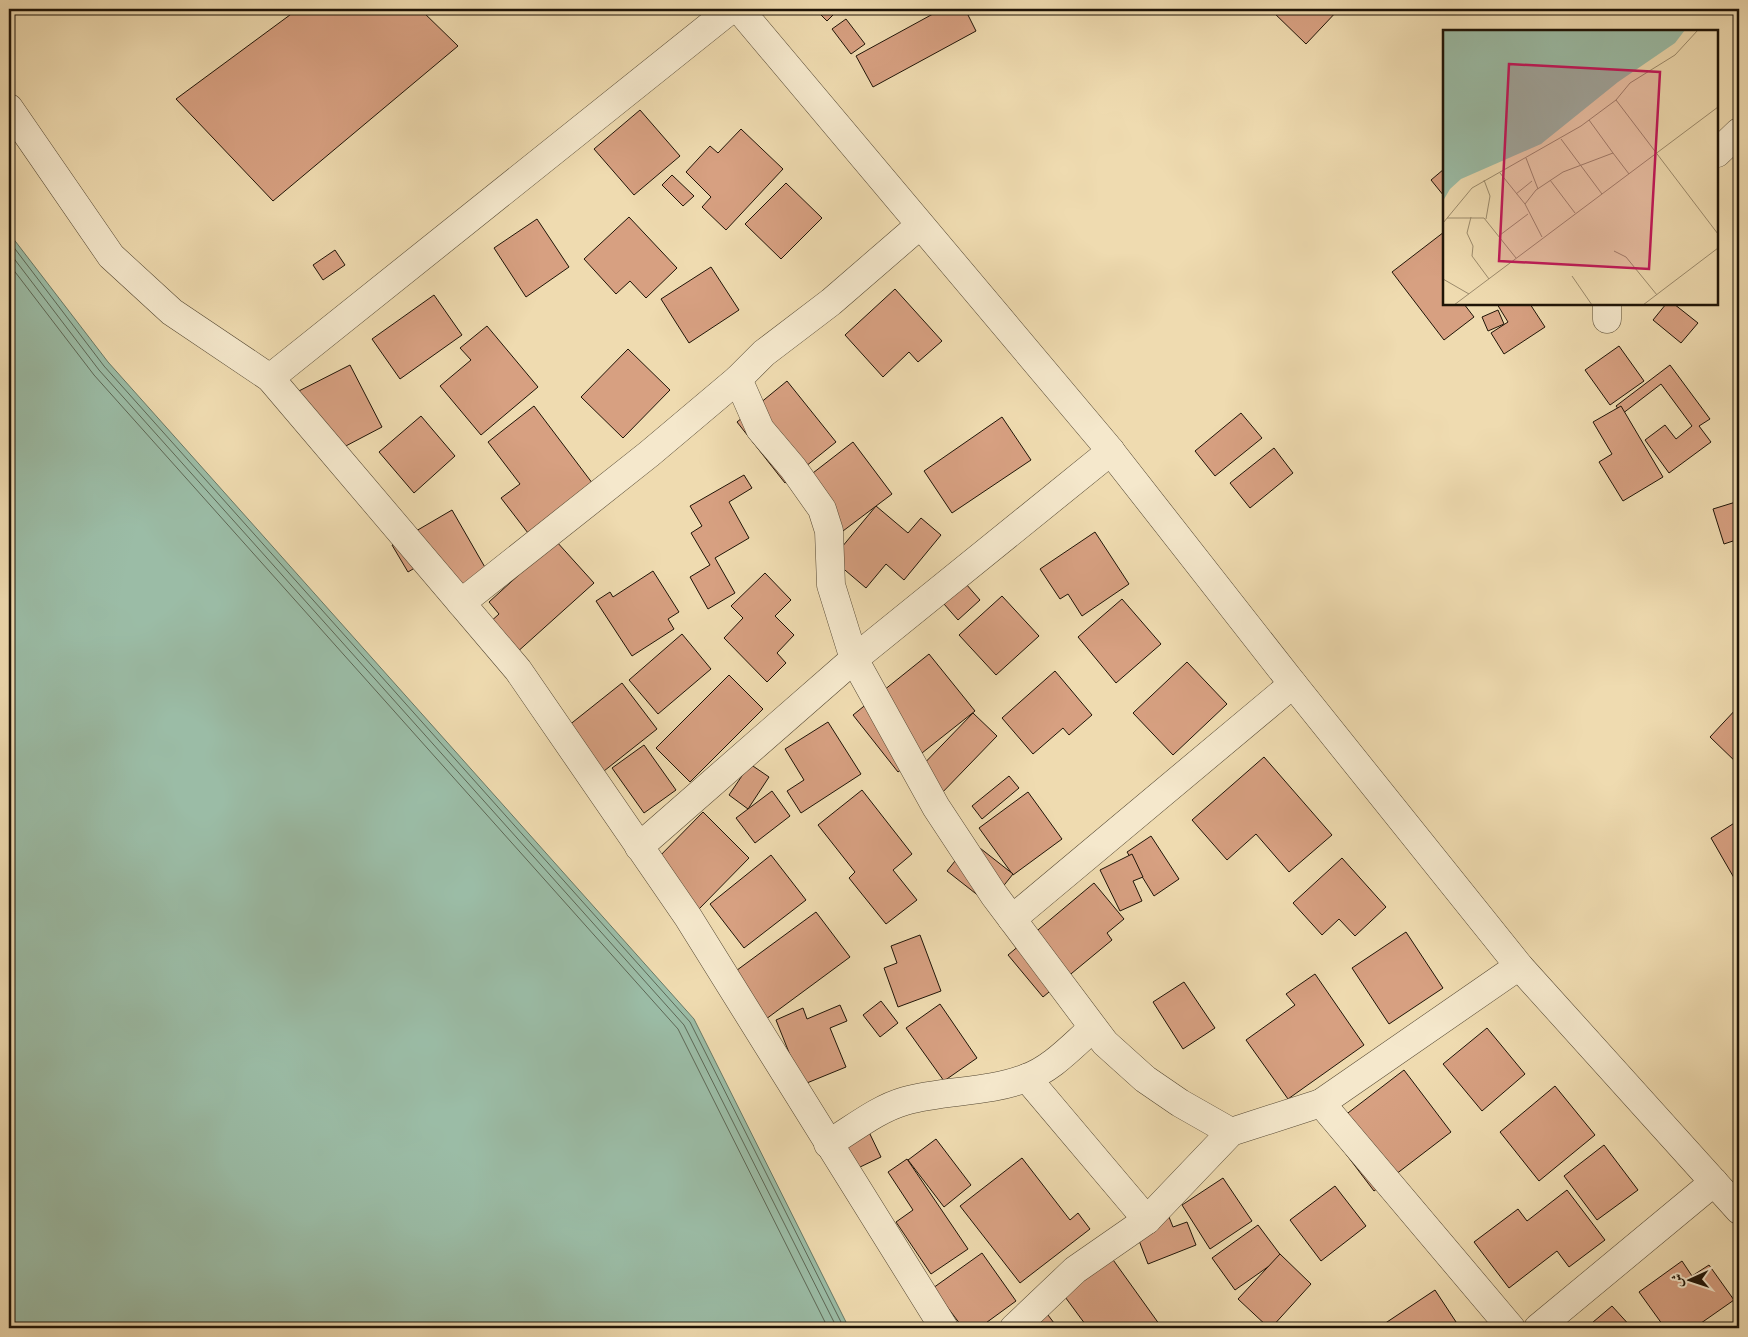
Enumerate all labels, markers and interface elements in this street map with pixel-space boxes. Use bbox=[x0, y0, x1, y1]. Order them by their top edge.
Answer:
inset map bbox=[1443, 30, 1718, 305]
north arrow bbox=[1666, 1254, 1716, 1304]
text: ش bbox=[1668, 1273, 1686, 1288]

